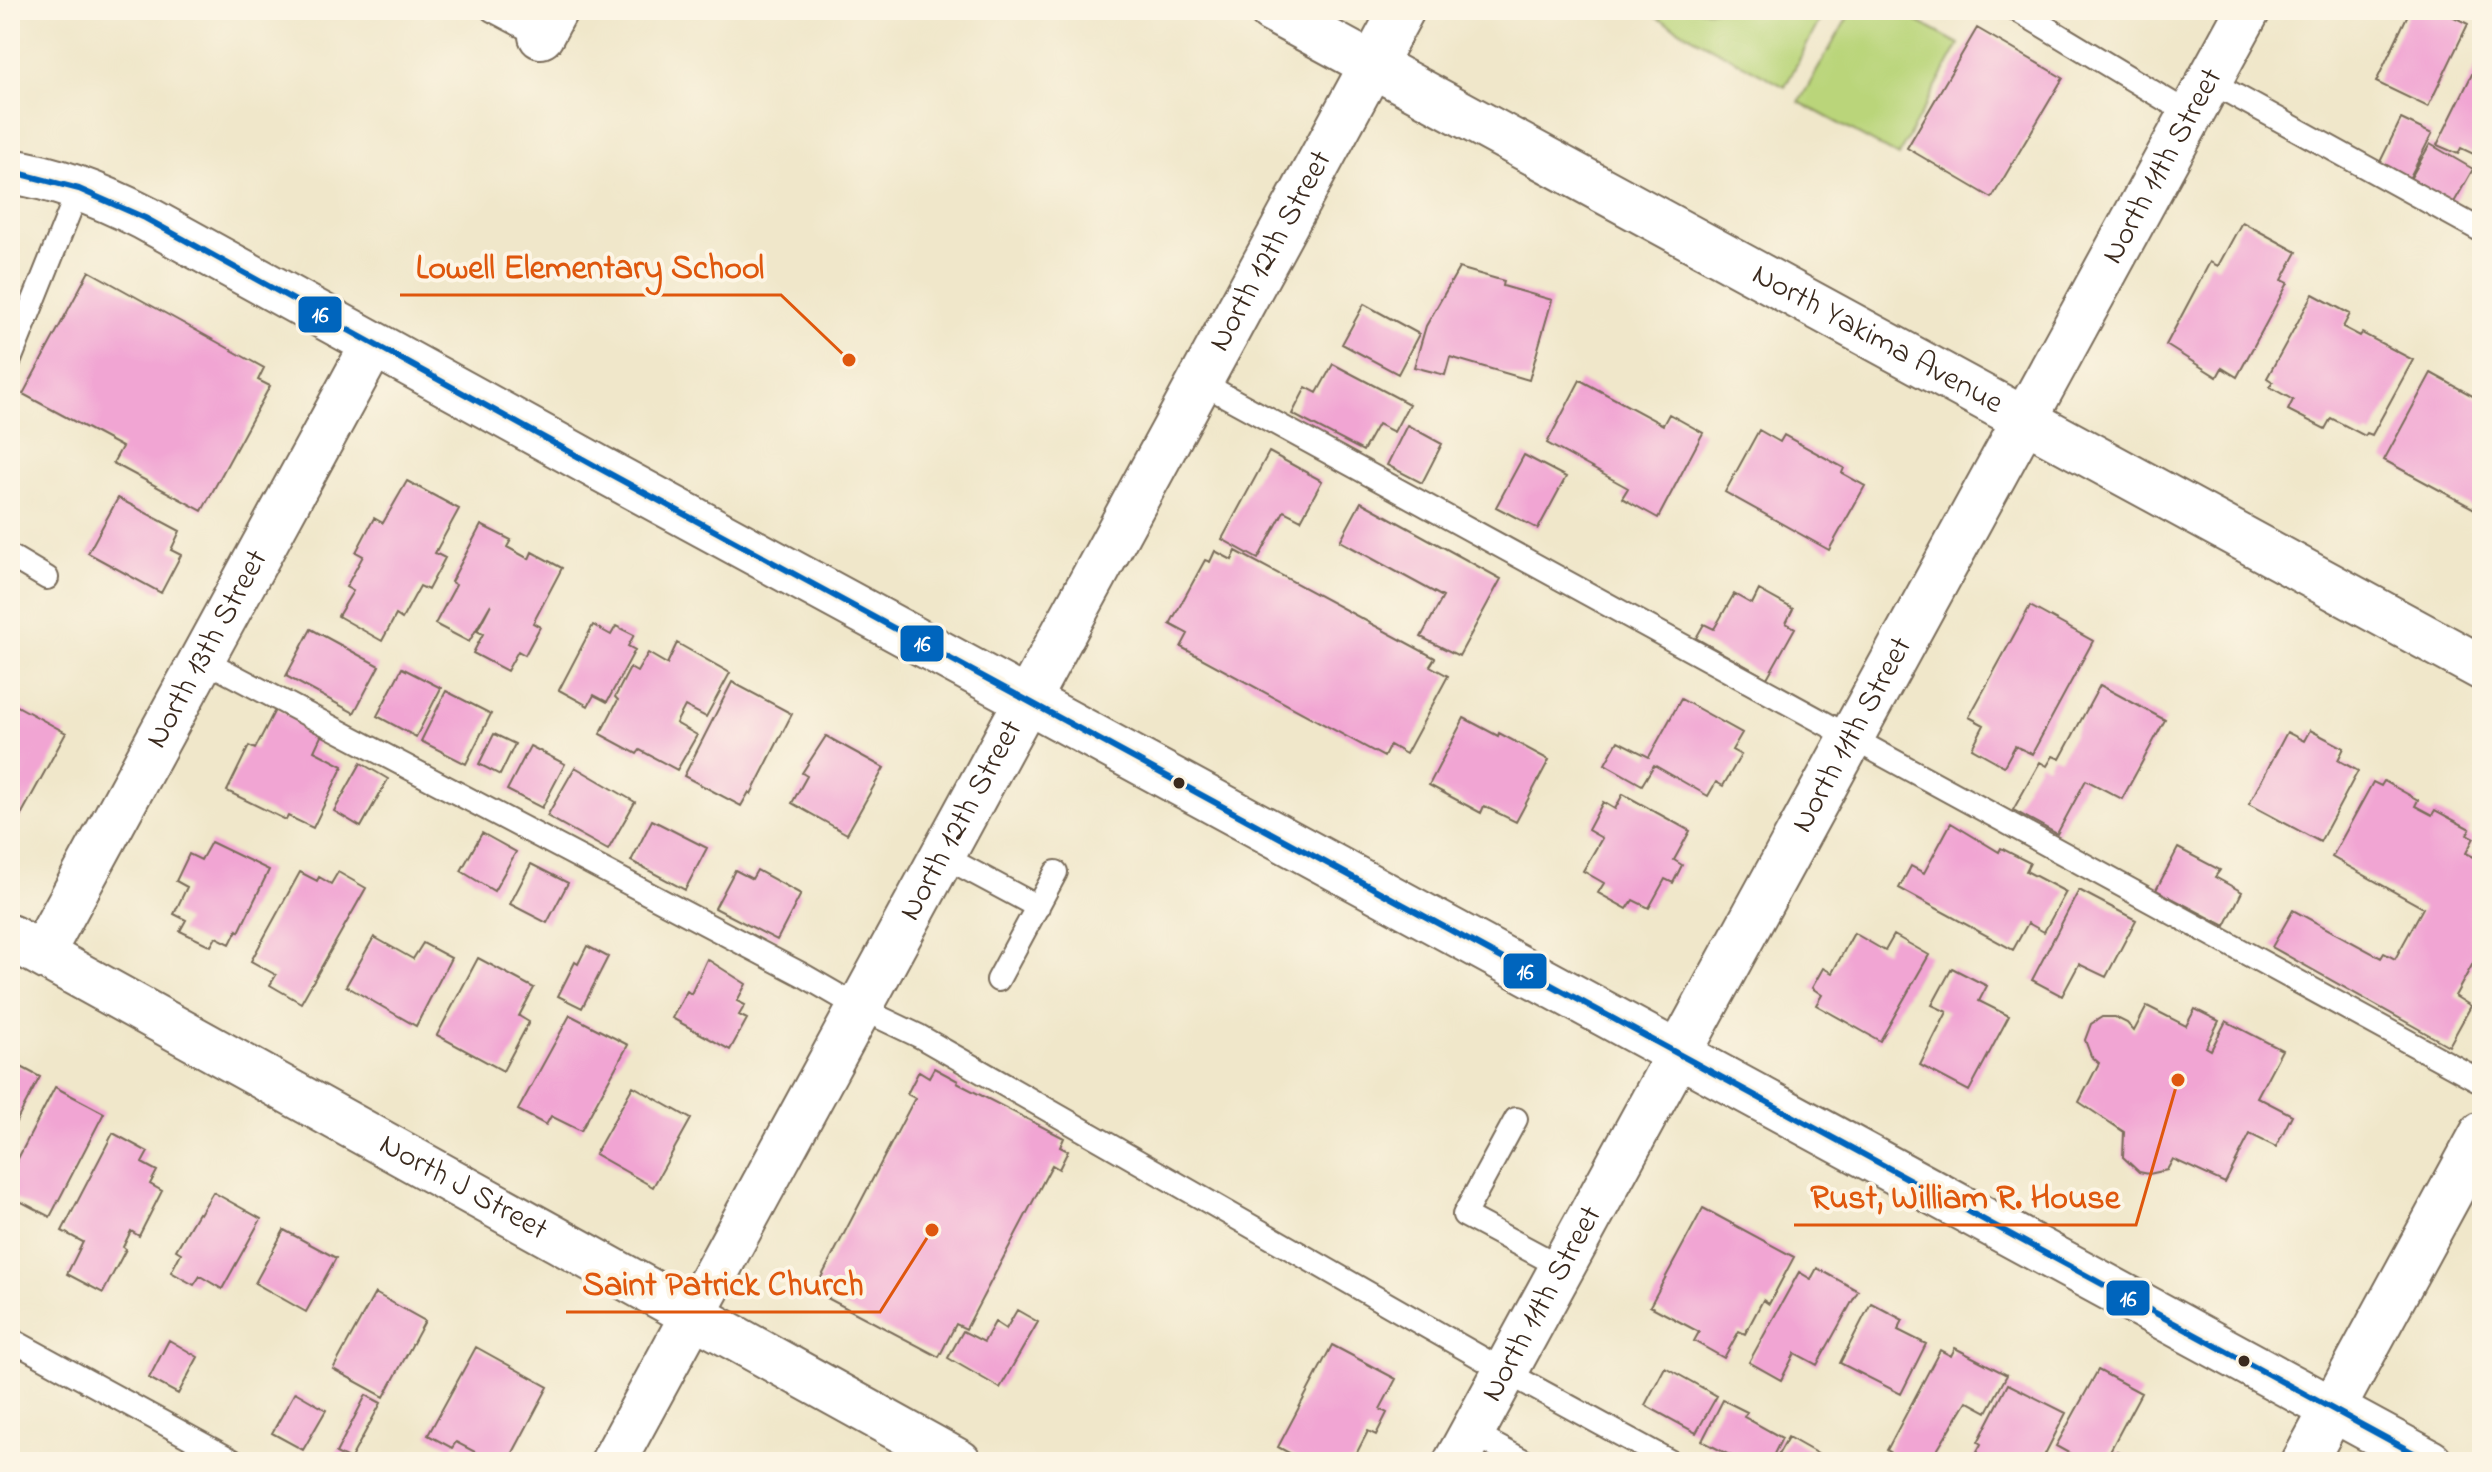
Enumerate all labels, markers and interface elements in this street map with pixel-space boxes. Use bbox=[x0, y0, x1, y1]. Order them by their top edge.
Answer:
street label: North 11th Street bbox=[2090, 59, 2236, 273]
street label: North 12th Street bbox=[1197, 142, 1345, 360]
callout: Lowell Elementary School bbox=[400, 237, 781, 295]
text: Lowell Elementary School bbox=[416, 245, 764, 296]
street label: North Yakima Avenue bbox=[1743, 252, 2012, 427]
line badge: 16 bbox=[297, 295, 343, 334]
text: 16 bbox=[312, 301, 329, 333]
street label: North 13th Street bbox=[134, 541, 281, 757]
line badge: 16 bbox=[899, 624, 945, 663]
street label: North 11th Street bbox=[1780, 628, 1925, 842]
text: 16 bbox=[914, 630, 931, 662]
street label: North 12th Street bbox=[888, 711, 1036, 930]
unlabelled marker bbox=[1171, 775, 1187, 791]
line badge: 16 bbox=[1502, 952, 1548, 990]
text: 16 bbox=[1517, 958, 1534, 990]
street label: North J Street bbox=[370, 1122, 556, 1254]
callout: Rust, William R. House bbox=[1794, 1167, 2136, 1225]
text: Rust, William R. House bbox=[1810, 1175, 2121, 1225]
street label: North 11th Street bbox=[1470, 1197, 1615, 1411]
callout: Saint Patrick Church bbox=[566, 1254, 880, 1312]
text: Saint Patrick Church bbox=[582, 1262, 864, 1312]
line badge: 16 bbox=[2105, 1279, 2151, 1317]
text: 16 bbox=[2120, 1285, 2137, 1317]
unlabelled marker bbox=[2236, 1353, 2252, 1369]

